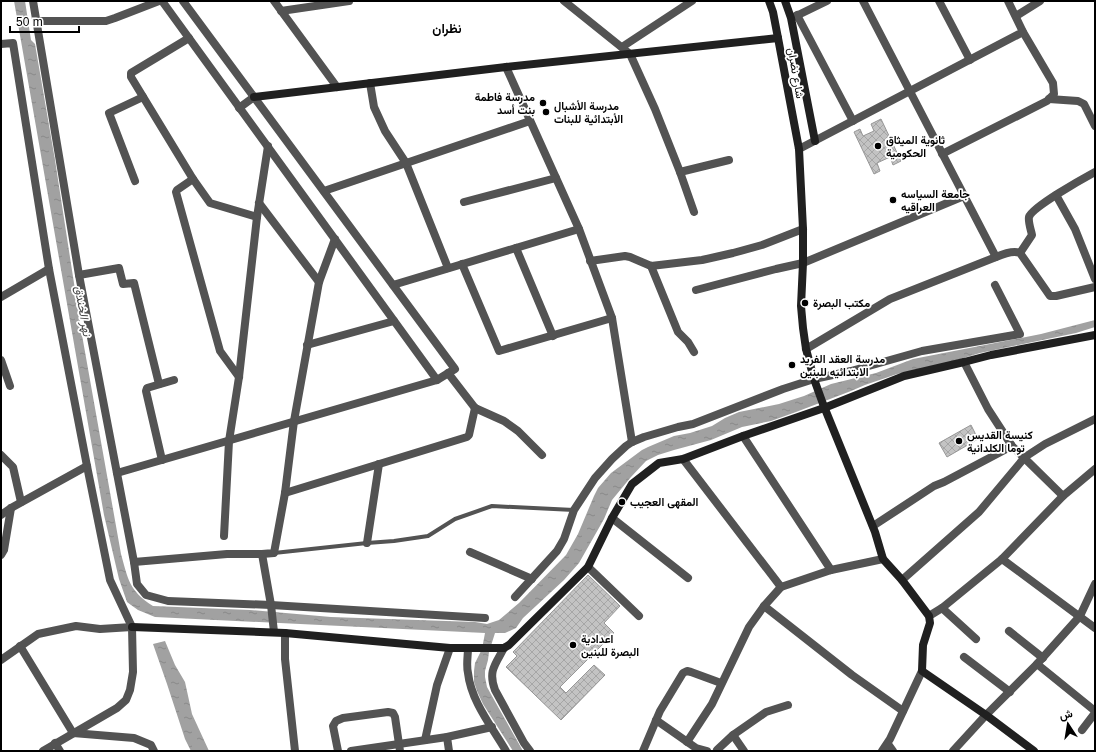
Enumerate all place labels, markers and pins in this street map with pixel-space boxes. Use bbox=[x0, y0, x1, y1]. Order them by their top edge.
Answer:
place label: مدرسة فاطمة بنت أسد bbox=[475, 91, 535, 117]
marker: مدرسة فاطمة بنت أسد bbox=[538, 98, 548, 108]
place label: مدرسة الأشبال الأبتدائية للبنات bbox=[554, 100, 623, 126]
marker: مدرسة الأشبال الأبتدائية للبنات bbox=[541, 107, 551, 117]
place label: ثانوية الميثاق الحكومية bbox=[886, 134, 945, 160]
marker: ثانوية الميثاق الحكومية bbox=[873, 141, 883, 151]
place label: جامعة السياسه العراقيه bbox=[901, 188, 970, 214]
marker: جامعة السياسه العراقيه bbox=[888, 195, 898, 205]
place label: مكتب البصرة bbox=[813, 297, 870, 310]
marker: مكتب البصرة bbox=[800, 298, 810, 308]
place label: مدرسة العقد الفريد الابتدائيه للبنين bbox=[800, 353, 885, 379]
marker: مدرسة العقد الفريد الابتدائيه للبنين bbox=[787, 360, 797, 370]
place label: كنيسة القديس توما الكلدانية bbox=[967, 429, 1033, 455]
marker: كنيسة القديس توما الكلدانية bbox=[954, 436, 964, 446]
place label: المقهى العجيب bbox=[630, 496, 699, 509]
marker: المقهى العجيب bbox=[617, 497, 627, 507]
place label: اعدادية البصرة للبنين bbox=[581, 633, 639, 659]
marker: اعدادية البصرة للبنين bbox=[568, 640, 578, 650]

